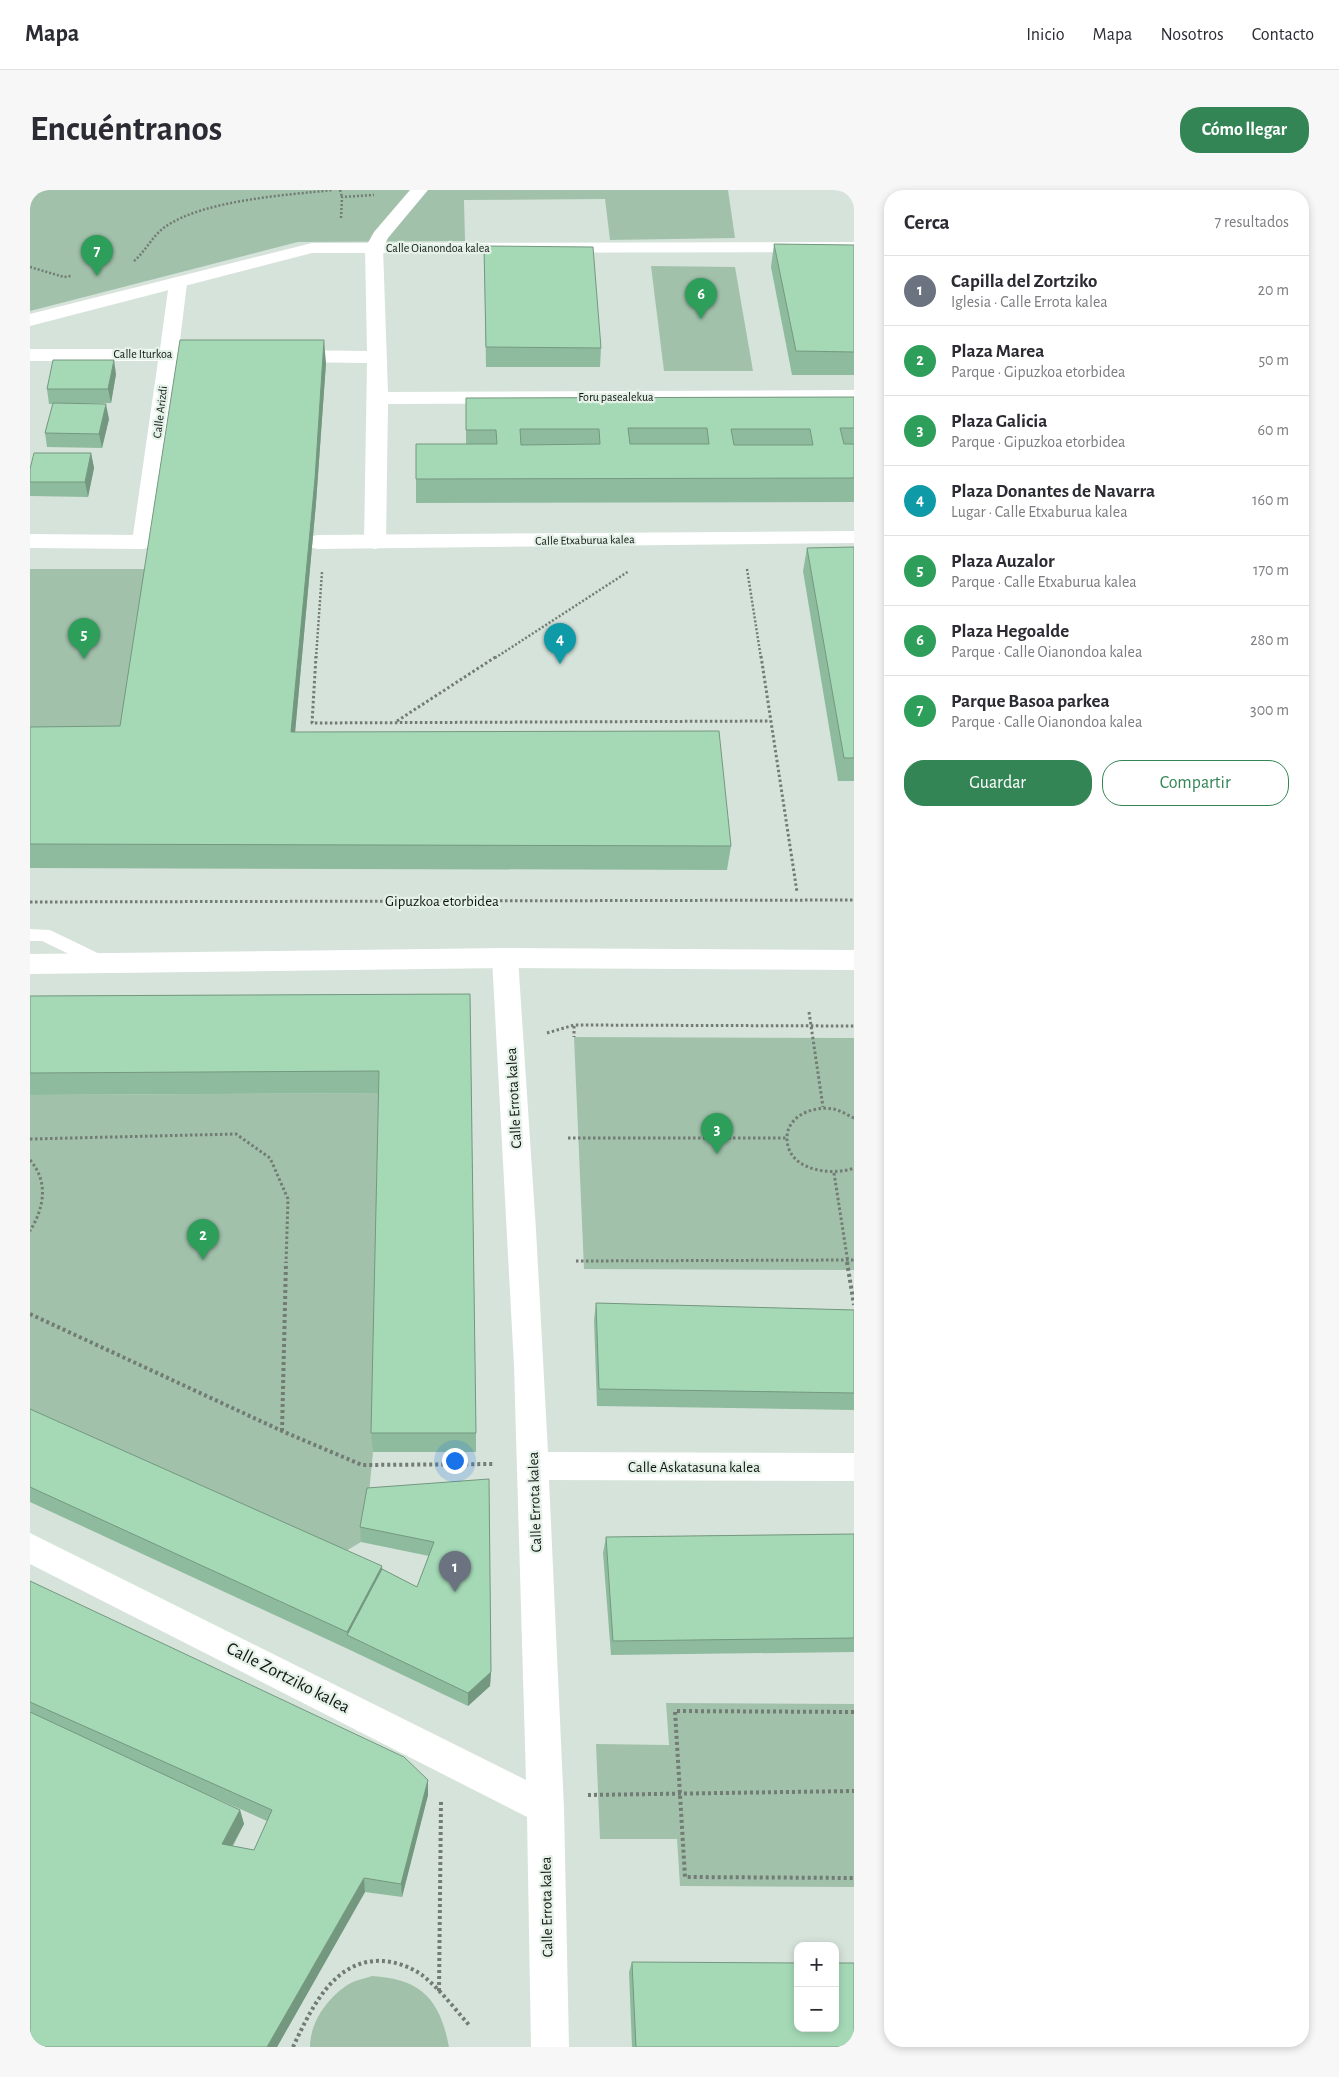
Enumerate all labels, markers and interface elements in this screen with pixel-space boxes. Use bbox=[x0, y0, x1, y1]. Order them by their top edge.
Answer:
text: Mapa bbox=[25, 22, 79, 46]
text: Inicio bbox=[1026, 26, 1065, 44]
text: Mapa bbox=[1093, 26, 1132, 44]
text: Nosotros bbox=[1160, 26, 1224, 44]
text: Contacto bbox=[1252, 26, 1314, 44]
button: Cómo llegar bbox=[1180, 107, 1309, 153]
text: Encuéntranos bbox=[30, 112, 222, 147]
text: Cerca bbox=[904, 212, 950, 233]
text: 7 resultados bbox=[1215, 214, 1289, 230]
pin: 7 bbox=[81, 235, 113, 276]
street label: Calle Oianondoa kalea bbox=[386, 242, 490, 254]
text: Capilla del Zortziko bbox=[951, 272, 1097, 291]
pin: 6 bbox=[685, 278, 717, 319]
text: 1 bbox=[917, 282, 923, 298]
text: 20 m bbox=[1258, 282, 1289, 298]
text: Iglesia · Calle Errota kalea bbox=[951, 294, 1108, 310]
text: Plaza Marea bbox=[951, 342, 1044, 361]
street label: Calle Iturkoa bbox=[114, 348, 173, 360]
text: 2 bbox=[916, 352, 924, 368]
text: 50 m bbox=[1258, 352, 1289, 368]
text: Parque · Gipuzkoa etorbidea bbox=[951, 364, 1126, 380]
street label: Calle Arizdi bbox=[151, 385, 169, 439]
street label: Foru pasealekua bbox=[578, 391, 654, 403]
text: Plaza Galicia bbox=[951, 412, 1047, 431]
text: 3 bbox=[917, 422, 923, 438]
text: 60 m bbox=[1258, 422, 1289, 438]
text: Parque · Gipuzkoa etorbidea bbox=[951, 434, 1126, 450]
text: Plaza Donantes de Navarra bbox=[951, 482, 1155, 501]
text: 4 bbox=[916, 492, 924, 508]
text: 160 m bbox=[1252, 492, 1289, 508]
text: Lugar · Calle Etxaburua kalea bbox=[951, 504, 1128, 520]
street label: Calle Etxaburua kalea bbox=[535, 533, 635, 547]
text: Plaza Auzalor bbox=[951, 552, 1055, 571]
text: 5 bbox=[917, 562, 923, 578]
text: 170 m bbox=[1253, 562, 1289, 578]
text: Parque · Calle Etxaburua kalea bbox=[951, 574, 1137, 590]
pin: 5 bbox=[68, 618, 100, 659]
text: Plaza Hegoalde bbox=[951, 622, 1069, 641]
pin: 4 bbox=[544, 623, 576, 664]
text: 6 bbox=[916, 632, 924, 648]
text: 280 m bbox=[1250, 632, 1289, 648]
text: Parque · Calle Oianondoa kalea bbox=[951, 644, 1142, 660]
text: Parque Basoa parkea bbox=[951, 692, 1110, 711]
text: 7 bbox=[917, 702, 923, 718]
text: 300 m bbox=[1250, 702, 1289, 718]
text: Parque · Calle Oianondoa kalea bbox=[951, 714, 1142, 730]
button: Guardar bbox=[904, 760, 1092, 806]
button: Compartir bbox=[1102, 760, 1289, 806]
street label: Gipuzkoa etorbidea bbox=[385, 894, 499, 909]
street label: Calle Errota kalea bbox=[504, 1047, 524, 1149]
pin: 3 bbox=[701, 1113, 733, 1154]
pin: 2 bbox=[187, 1219, 219, 1260]
your location bbox=[442, 1448, 468, 1474]
street label: Calle Errota kalea bbox=[526, 1451, 544, 1553]
street label: Calle Askatasuna kalea bbox=[628, 1460, 760, 1475]
pin: 1 bbox=[439, 1551, 471, 1592]
street label: Calle Zortziko kalea bbox=[223, 1639, 353, 1717]
street label: Calle Errota kalea bbox=[539, 1856, 555, 1958]
map controls bbox=[794, 1942, 839, 2032]
button: + bbox=[794, 1942, 839, 1987]
button: − bbox=[794, 1987, 839, 2032]

